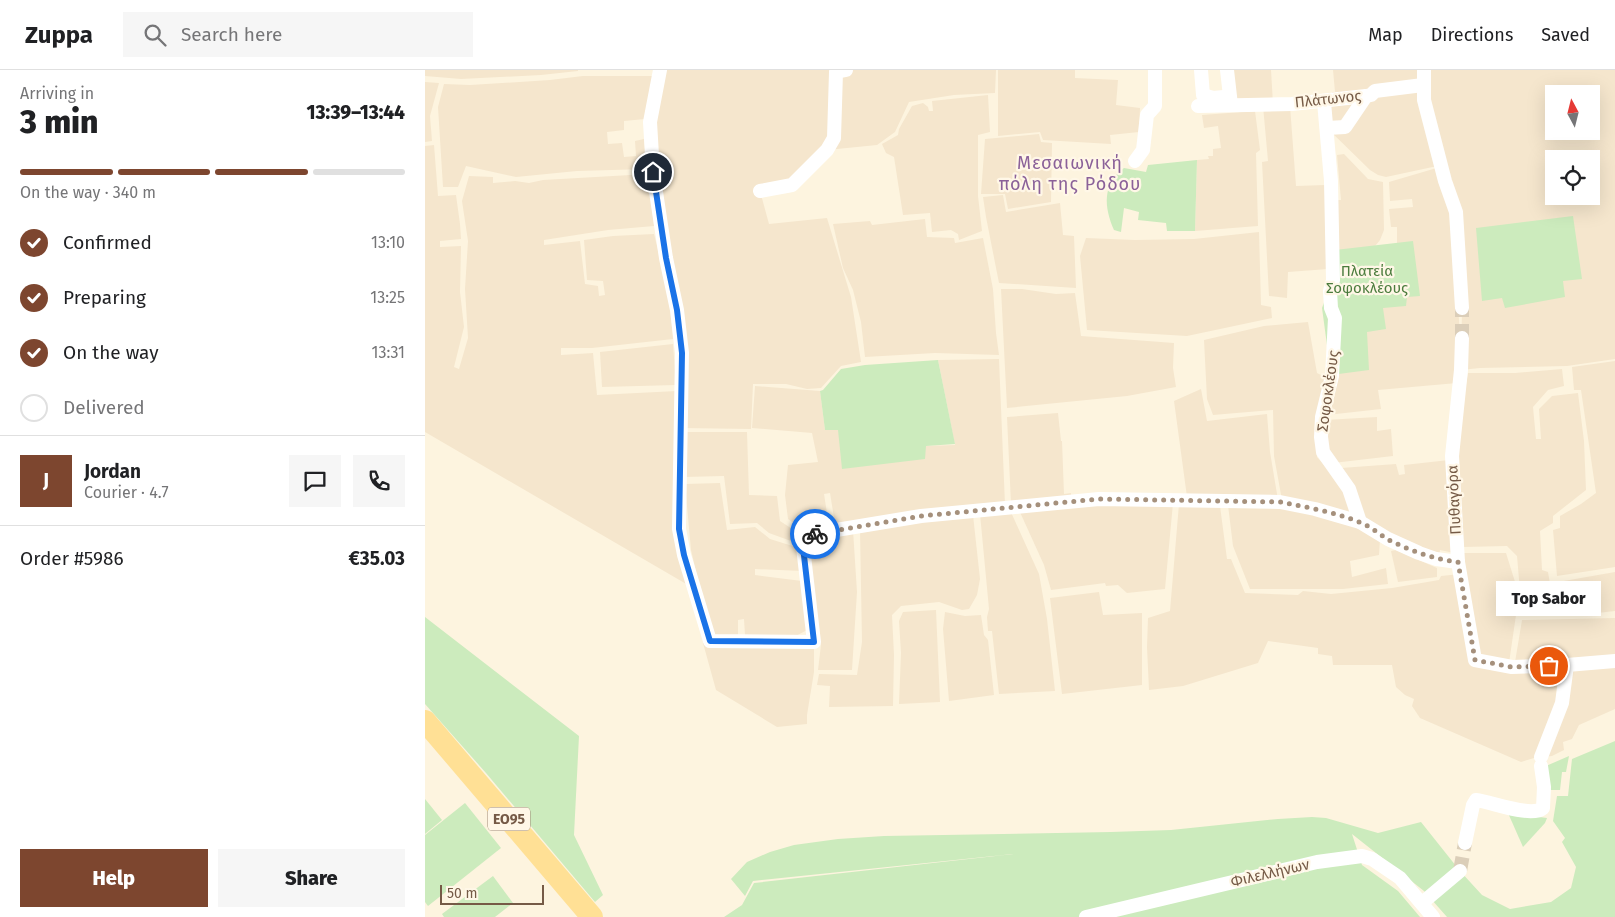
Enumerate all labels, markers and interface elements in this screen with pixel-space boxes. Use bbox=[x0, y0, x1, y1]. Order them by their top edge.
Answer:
search box bbox=[123, 12, 473, 57]
text: Zuppa bbox=[25, 21, 93, 49]
icon: search bbox=[141, 21, 169, 49]
text: Search here bbox=[181, 23, 282, 46]
text: Map bbox=[1368, 24, 1403, 46]
text: Directions bbox=[1431, 24, 1513, 46]
text: Saved bbox=[1541, 24, 1590, 46]
text: Arriving in bbox=[20, 84, 94, 103]
north arrow bbox=[1545, 85, 1600, 140]
map controls bbox=[1545, 85, 1600, 205]
street label: Πλάτωνος bbox=[1294, 87, 1362, 111]
text: 13:39–13:44 bbox=[307, 101, 405, 124]
text: 3 min bbox=[20, 103, 98, 141]
button: locate bbox=[1545, 150, 1600, 205]
pin bbox=[632, 151, 674, 193]
district label: Μεσαιωνική πόλη της Ρόδου bbox=[999, 152, 1141, 195]
icon: home bbox=[639, 158, 667, 186]
text: On the way · 340 m bbox=[20, 183, 156, 202]
icon: check bbox=[20, 229, 48, 257]
text: Confirmed bbox=[63, 231, 152, 254]
text: 13:10 bbox=[371, 233, 405, 252]
park label: Πλατεία Σοφοκλέους bbox=[1326, 262, 1408, 297]
icon: check bbox=[20, 284, 48, 312]
text: Preparing bbox=[63, 286, 146, 309]
text: 13:25 bbox=[370, 288, 405, 307]
icon: check bbox=[20, 339, 48, 367]
text: On the way bbox=[63, 341, 159, 364]
text: 13:31 bbox=[372, 343, 405, 362]
street label: Σοφοκλέους bbox=[1313, 349, 1343, 433]
text: Delivered bbox=[63, 396, 145, 419]
button: chat bbox=[289, 455, 341, 507]
button: phone bbox=[353, 455, 405, 507]
text: Jordan bbox=[84, 460, 141, 483]
street label: Πυθαγόρα bbox=[1443, 465, 1465, 535]
text: J bbox=[43, 469, 49, 492]
text: Courier · 4.7 bbox=[84, 483, 169, 502]
courier bbox=[790, 509, 840, 559]
icon: bike bbox=[801, 520, 829, 548]
text: Order #5986 bbox=[20, 547, 124, 570]
text: €35.03 bbox=[349, 547, 405, 570]
callout: Top Sabor bbox=[1497, 581, 1601, 616]
text: Top Sabor bbox=[1512, 589, 1585, 608]
pin bbox=[1528, 645, 1570, 687]
icon: bag bbox=[1535, 652, 1563, 680]
road number: ΕΟ95 bbox=[488, 808, 530, 831]
button: Help bbox=[20, 849, 208, 907]
button: Share bbox=[218, 849, 405, 907]
street label: Φιλελλήνων bbox=[1229, 855, 1312, 891]
scale bar bbox=[440, 882, 544, 905]
text: 50 m bbox=[447, 885, 478, 902]

